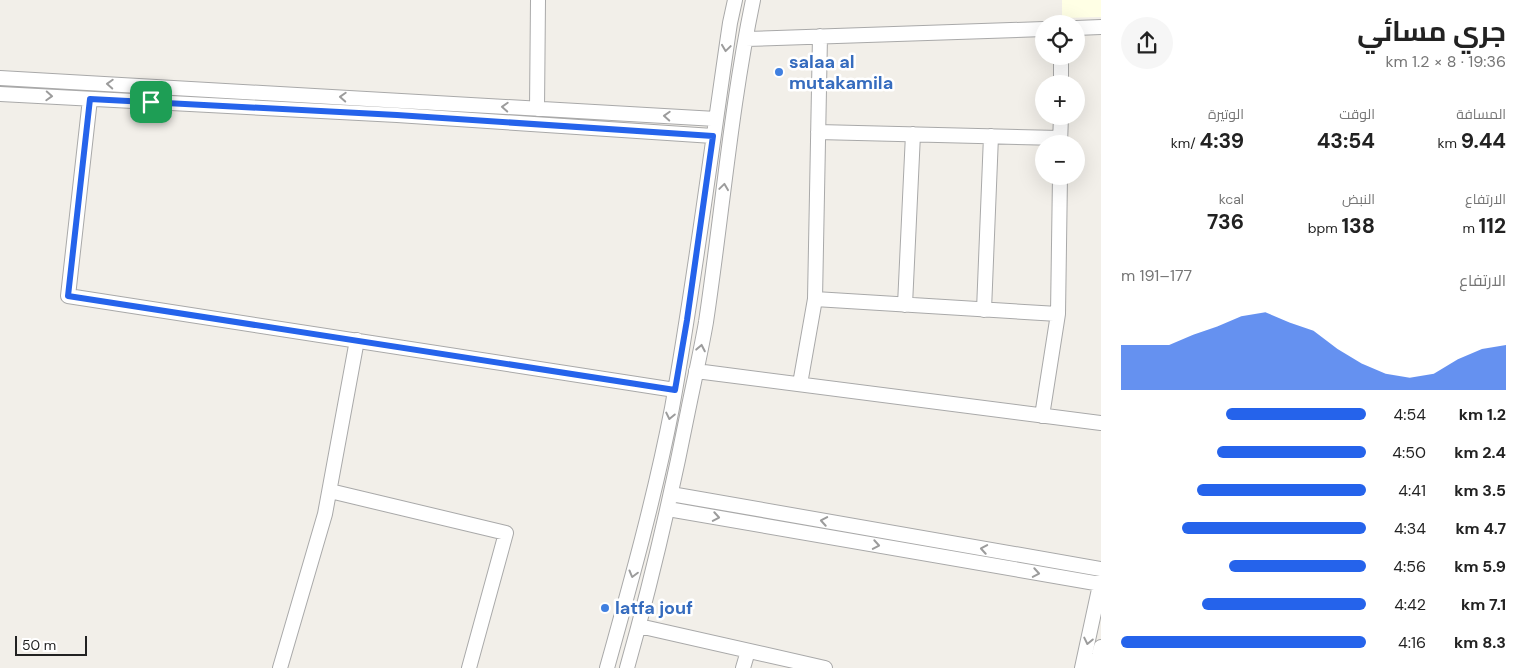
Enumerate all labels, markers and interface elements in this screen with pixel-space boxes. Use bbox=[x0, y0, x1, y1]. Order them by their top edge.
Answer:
text: جري مسائي bbox=[1357, 13, 1506, 50]
map controls bbox=[1035, 15, 1085, 185]
button: locate bbox=[1035, 15, 1085, 65]
button: share bbox=[1121, 17, 1173, 69]
one-way arrow bbox=[721, 44, 732, 52]
place label: salaa al mutakamila bbox=[789, 50, 893, 95]
text: 19:36 · 8 × 1.2 km bbox=[1386, 51, 1506, 72]
marker: salaa al mutakamila bbox=[773, 66, 785, 78]
button: + bbox=[1035, 75, 1085, 125]
one-way arrow bbox=[106, 79, 114, 90]
pin bbox=[130, 81, 172, 123]
icon: arrive bbox=[137, 88, 165, 116]
one-way arrow bbox=[45, 91, 53, 102]
one-way arrow bbox=[338, 92, 346, 103]
one-way arrow bbox=[501, 101, 509, 112]
text: الوتيرة bbox=[1208, 105, 1244, 123]
text: الوقت bbox=[1339, 105, 1375, 123]
text: المسافة bbox=[1456, 105, 1506, 123]
one-way arrow bbox=[663, 110, 671, 121]
text: 4:39 bbox=[1200, 127, 1244, 155]
text: 43:54 bbox=[1317, 127, 1375, 155]
text: 9.44 bbox=[1461, 127, 1506, 155]
text: /km bbox=[1171, 134, 1200, 152]
text: km bbox=[1437, 134, 1461, 152]
button: − bbox=[1035, 135, 1085, 185]
one-way arrow bbox=[719, 183, 729, 191]
text: kcal bbox=[1219, 190, 1244, 208]
text: النبض bbox=[1342, 190, 1375, 208]
text: الارتفاع bbox=[1465, 190, 1506, 208]
text: 736 bbox=[1207, 208, 1244, 236]
text: 138 bbox=[1341, 212, 1375, 240]
text: 112 bbox=[1479, 212, 1506, 240]
text: bpm bbox=[1308, 219, 1341, 237]
text: m bbox=[1462, 219, 1479, 237]
text: 177–191 m bbox=[1121, 265, 1192, 286]
text: الارتفاع bbox=[1459, 270, 1506, 291]
one-way arrow bbox=[695, 343, 705, 352]
text: 4:54 bbox=[1394, 404, 1426, 425]
text: 1.2 km bbox=[1459, 404, 1506, 425]
one-way arrow bbox=[665, 412, 676, 421]
text: 4:50 bbox=[1392, 442, 1426, 463]
text: 2.4 km bbox=[1454, 442, 1506, 463]
text: 4:41 bbox=[1398, 480, 1426, 501]
text: 3.5 km bbox=[1454, 480, 1506, 501]
one-way arrow bbox=[712, 512, 721, 522]
one-way arrow bbox=[820, 516, 828, 526]
text: 4:34 bbox=[1394, 518, 1426, 539]
text: 4.7 km bbox=[1455, 518, 1506, 539]
one-way arrow bbox=[872, 539, 881, 549]
one-way arrow bbox=[980, 544, 988, 554]
text: 4:56 bbox=[1393, 556, 1426, 577]
text: 5.9 km bbox=[1454, 556, 1506, 577]
one-way arrow bbox=[1032, 567, 1041, 577]
one-way arrow bbox=[628, 570, 638, 578]
text: 4:42 bbox=[1394, 594, 1426, 615]
text: 7.1 km bbox=[1461, 594, 1506, 615]
place label: latfa jouf bbox=[615, 596, 693, 620]
marker: latfa jouf bbox=[599, 602, 611, 614]
text: 4:16 bbox=[1398, 632, 1426, 653]
text: 8.3 km bbox=[1454, 632, 1506, 653]
scale bar bbox=[15, 633, 88, 656]
text: 50 m bbox=[22, 636, 56, 654]
one-way arrow bbox=[1083, 636, 1094, 645]

